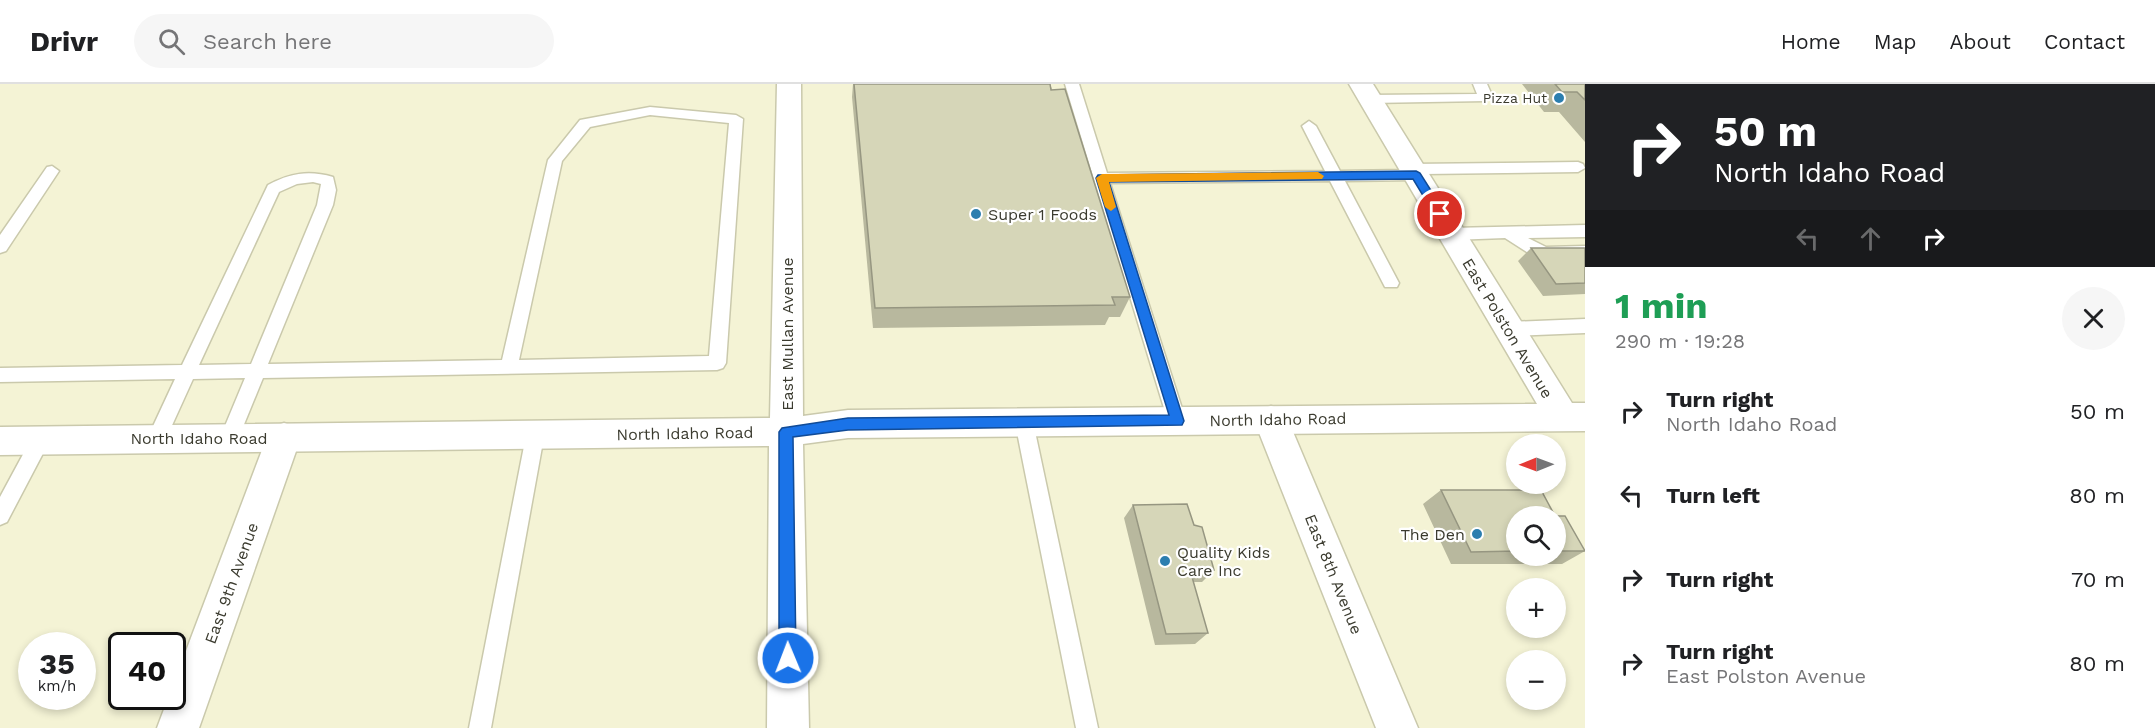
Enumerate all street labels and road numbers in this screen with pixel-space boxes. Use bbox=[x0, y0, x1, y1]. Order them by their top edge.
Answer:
street label: East Polston Avenue bbox=[1458, 255, 1557, 402]
street label: East Mullan Avenue bbox=[778, 257, 797, 411]
street label: North Idaho Road bbox=[1209, 409, 1347, 430]
street label: North Idaho Road bbox=[616, 423, 754, 444]
street label: North Idaho Road bbox=[130, 429, 268, 448]
street label: East 8th Avenue bbox=[1301, 511, 1366, 637]
street label: East 9th Avenue bbox=[201, 520, 262, 646]

